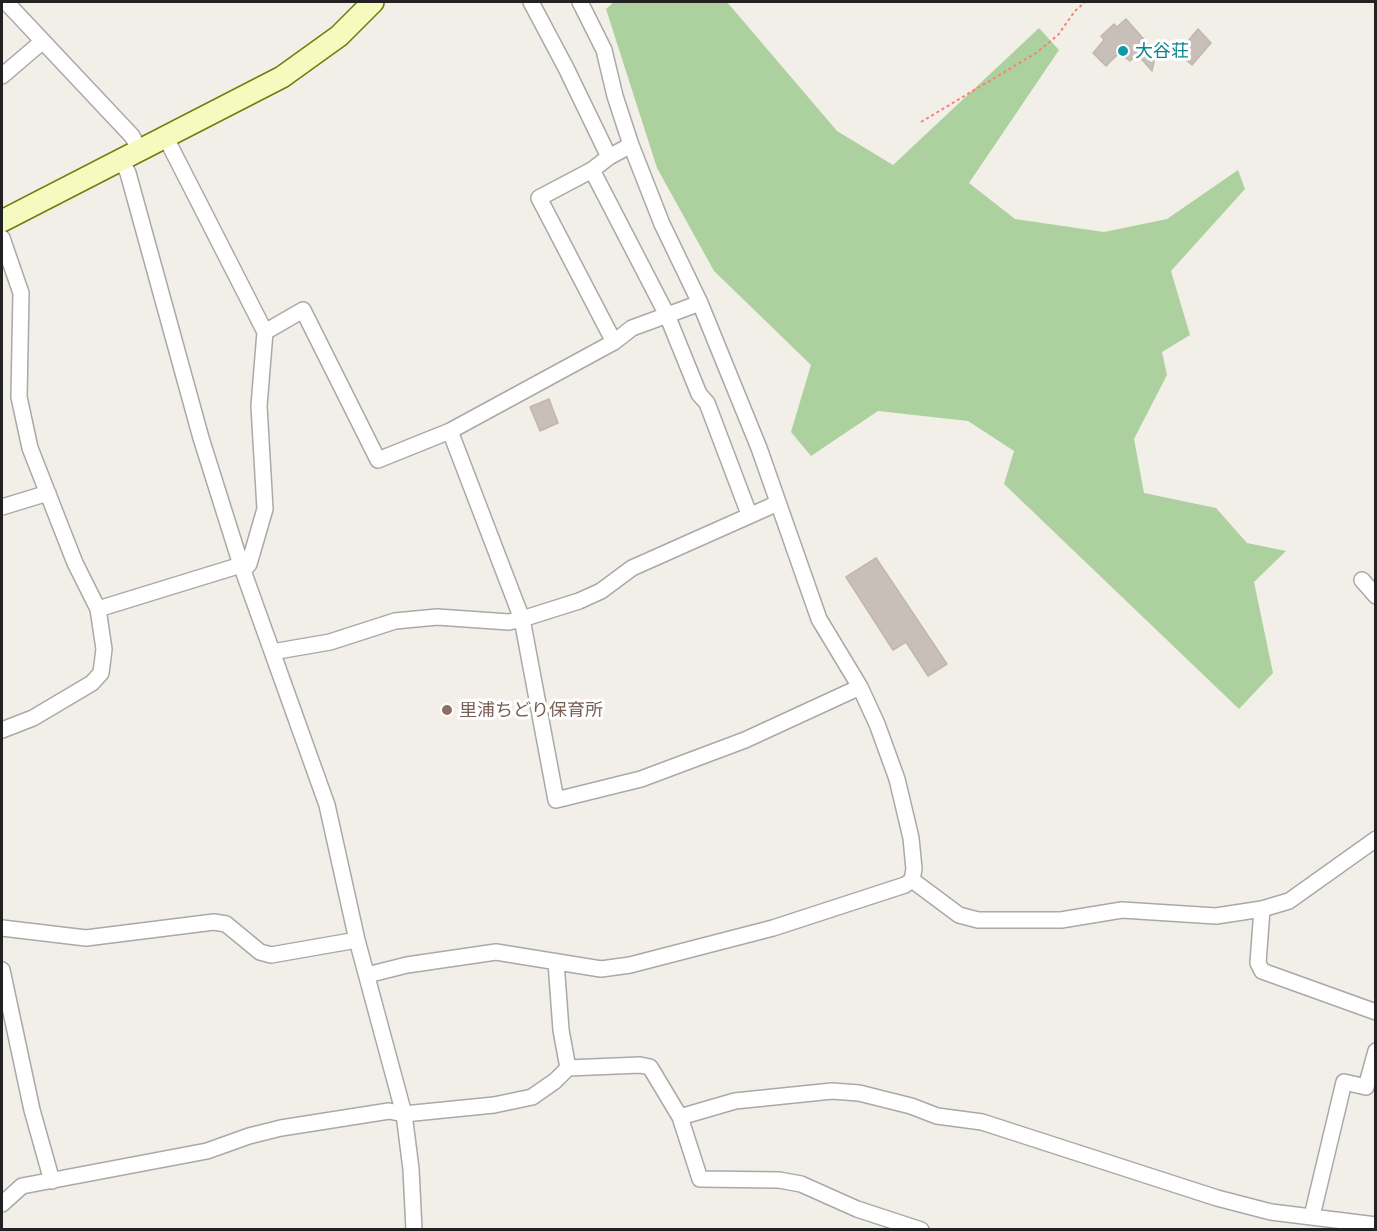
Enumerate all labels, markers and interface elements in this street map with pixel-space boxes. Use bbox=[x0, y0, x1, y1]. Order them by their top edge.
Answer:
place label: 大谷荘 bbox=[1135, 40, 1189, 62]
marker: 大谷荘 bbox=[1116, 44, 1130, 58]
place label: 里浦ちどり保育所 bbox=[459, 699, 603, 721]
marker: 里浦ちどり保育所 bbox=[440, 703, 454, 717]

